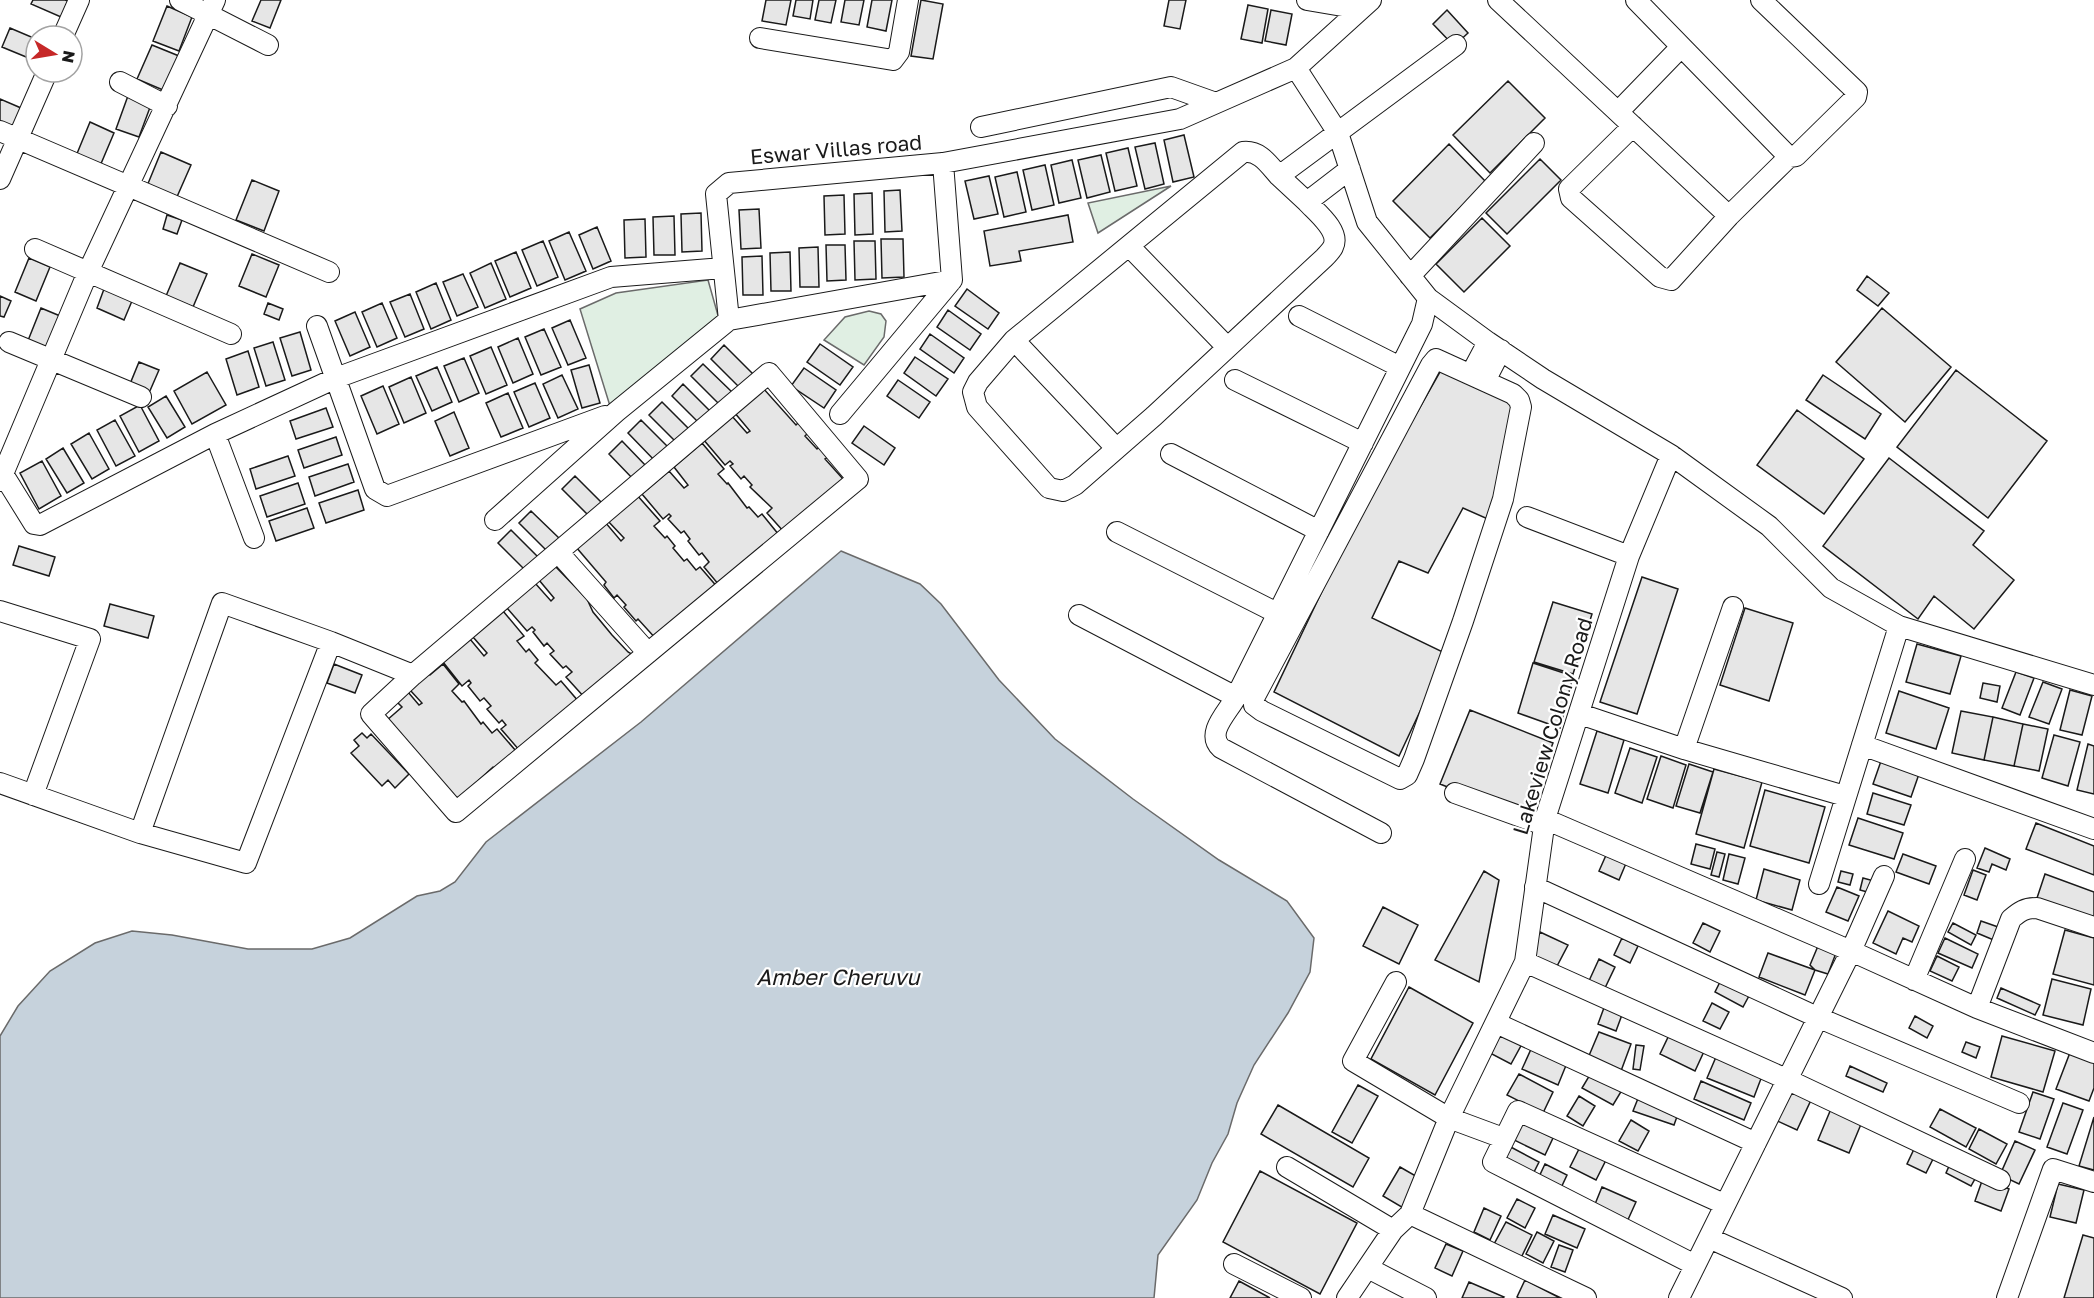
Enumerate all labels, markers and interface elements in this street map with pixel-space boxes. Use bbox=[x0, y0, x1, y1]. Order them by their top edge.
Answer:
north arrow bbox=[24, 24, 84, 84]
text: N bbox=[58, 49, 80, 65]
street label: Eswar Villas road bbox=[749, 129, 923, 169]
street label: Lakeview Colony Road bbox=[1507, 614, 1597, 838]
water label: Amber Cheruvu bbox=[756, 963, 921, 990]

